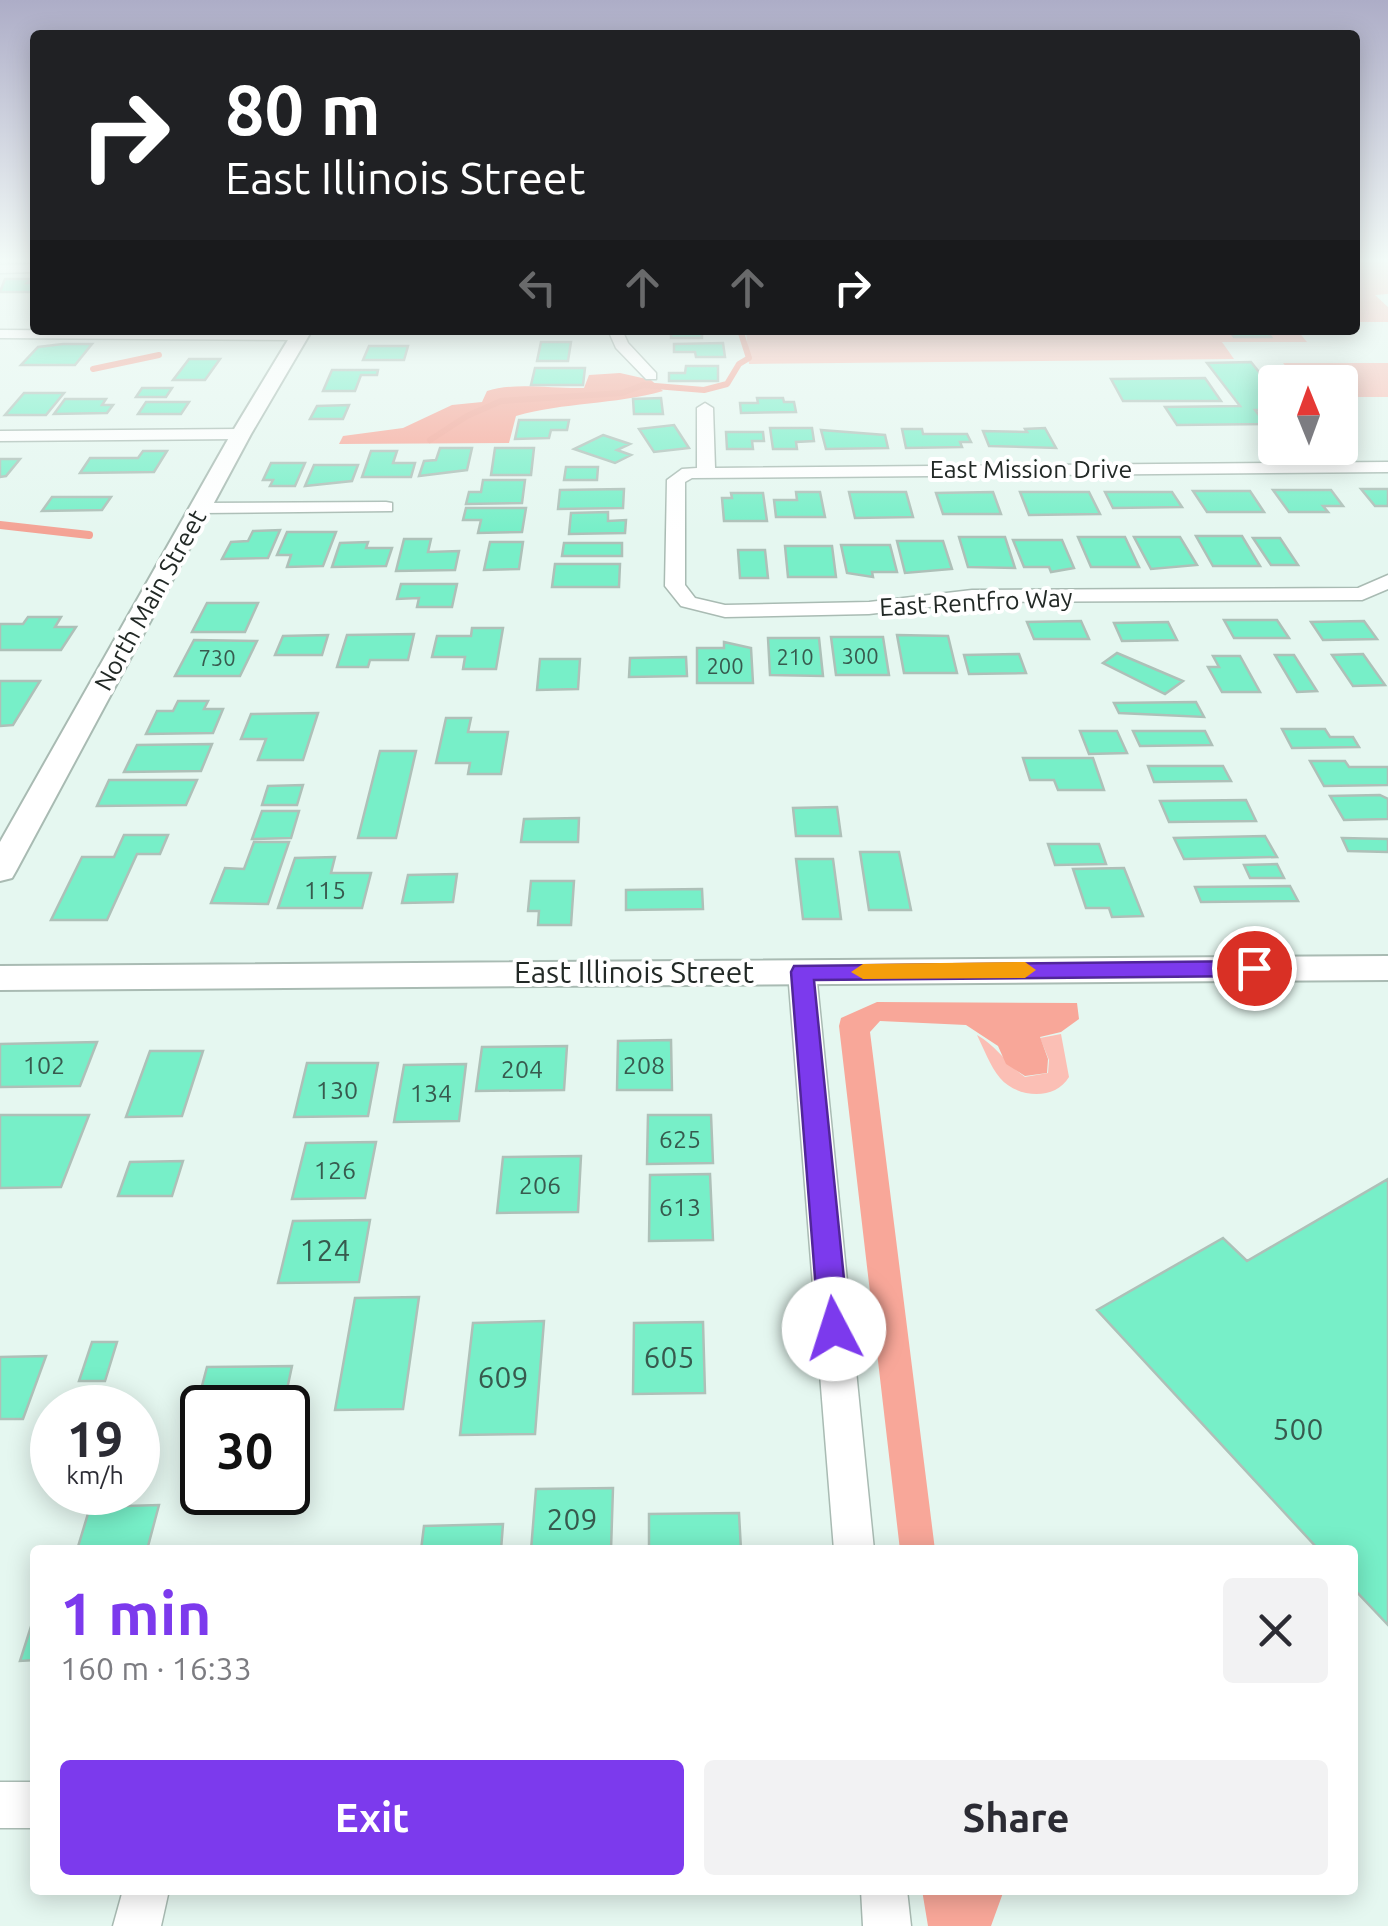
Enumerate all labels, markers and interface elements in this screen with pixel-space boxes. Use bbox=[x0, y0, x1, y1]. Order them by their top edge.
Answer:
icon: right bbox=[60, 70, 190, 200]
text: 80 m bbox=[225, 70, 381, 148]
text: East Illinois Street bbox=[225, 152, 585, 203]
icon: left bbox=[510, 260, 565, 315]
icon: ahead bbox=[615, 260, 670, 315]
icon: ahead bbox=[720, 260, 775, 315]
icon: right bbox=[825, 260, 880, 315]
north arrow bbox=[1258, 365, 1358, 465]
map controls bbox=[1258, 365, 1358, 465]
street label: East Mission Drive bbox=[930, 455, 1132, 483]
street label: North Main Street bbox=[89, 505, 211, 695]
street label: East Rentfro Way bbox=[879, 583, 1073, 621]
house number: 300 bbox=[841, 643, 879, 668]
house number: 210 bbox=[776, 644, 814, 669]
house number: 730 bbox=[198, 645, 236, 670]
house number: 200 bbox=[706, 653, 744, 678]
house number: 115 bbox=[304, 876, 346, 904]
pin bbox=[1212, 926, 1297, 1011]
icon: arrive bbox=[1227, 941, 1282, 996]
street label: East Illinois Street bbox=[514, 955, 754, 989]
house number: 102 bbox=[23, 1051, 65, 1079]
house number: 208 bbox=[623, 1051, 665, 1079]
house number: 204 bbox=[501, 1055, 543, 1083]
house number: 130 bbox=[316, 1076, 358, 1104]
house number: 134 bbox=[410, 1079, 452, 1107]
house number: 625 bbox=[659, 1125, 701, 1153]
house number: 126 bbox=[314, 1156, 356, 1184]
house number: 206 bbox=[519, 1171, 561, 1199]
house number: 613 bbox=[659, 1193, 701, 1221]
house number: 124 bbox=[300, 1233, 350, 1267]
position arrow bbox=[782, 1277, 886, 1381]
house number: 605 bbox=[644, 1340, 694, 1374]
house number: 609 bbox=[478, 1360, 528, 1394]
speed limit sign: 30 bbox=[180, 1385, 310, 1515]
text: 19 bbox=[67, 1410, 123, 1466]
house number: 500 bbox=[1273, 1412, 1323, 1446]
text: km/h bbox=[66, 1461, 124, 1489]
house number: 209 bbox=[547, 1502, 597, 1536]
button: close bbox=[1223, 1578, 1328, 1683]
text: 1 min bbox=[60, 1579, 212, 1646]
text: 160 m · 16:33 bbox=[60, 1650, 252, 1686]
button: Exit bbox=[60, 1760, 684, 1875]
button: Share bbox=[704, 1760, 1328, 1875]

